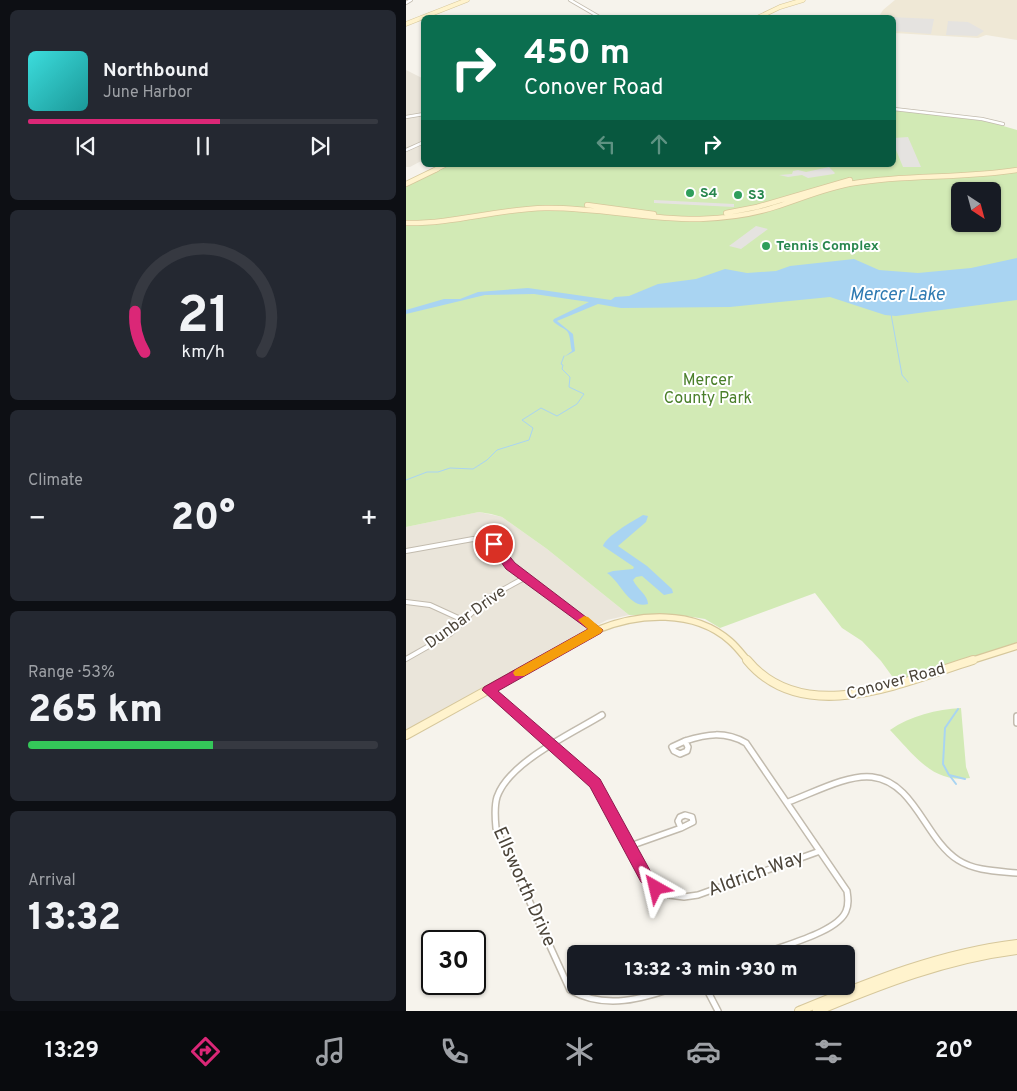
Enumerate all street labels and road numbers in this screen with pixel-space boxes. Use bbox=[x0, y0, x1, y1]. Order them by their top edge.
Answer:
street label: Dunbar Drive bbox=[422, 582, 510, 654]
street label: Conover Road bbox=[844, 659, 948, 705]
street label: Ellsworth Drive bbox=[487, 823, 561, 951]
street label: Aldrich Way bbox=[705, 846, 807, 902]

